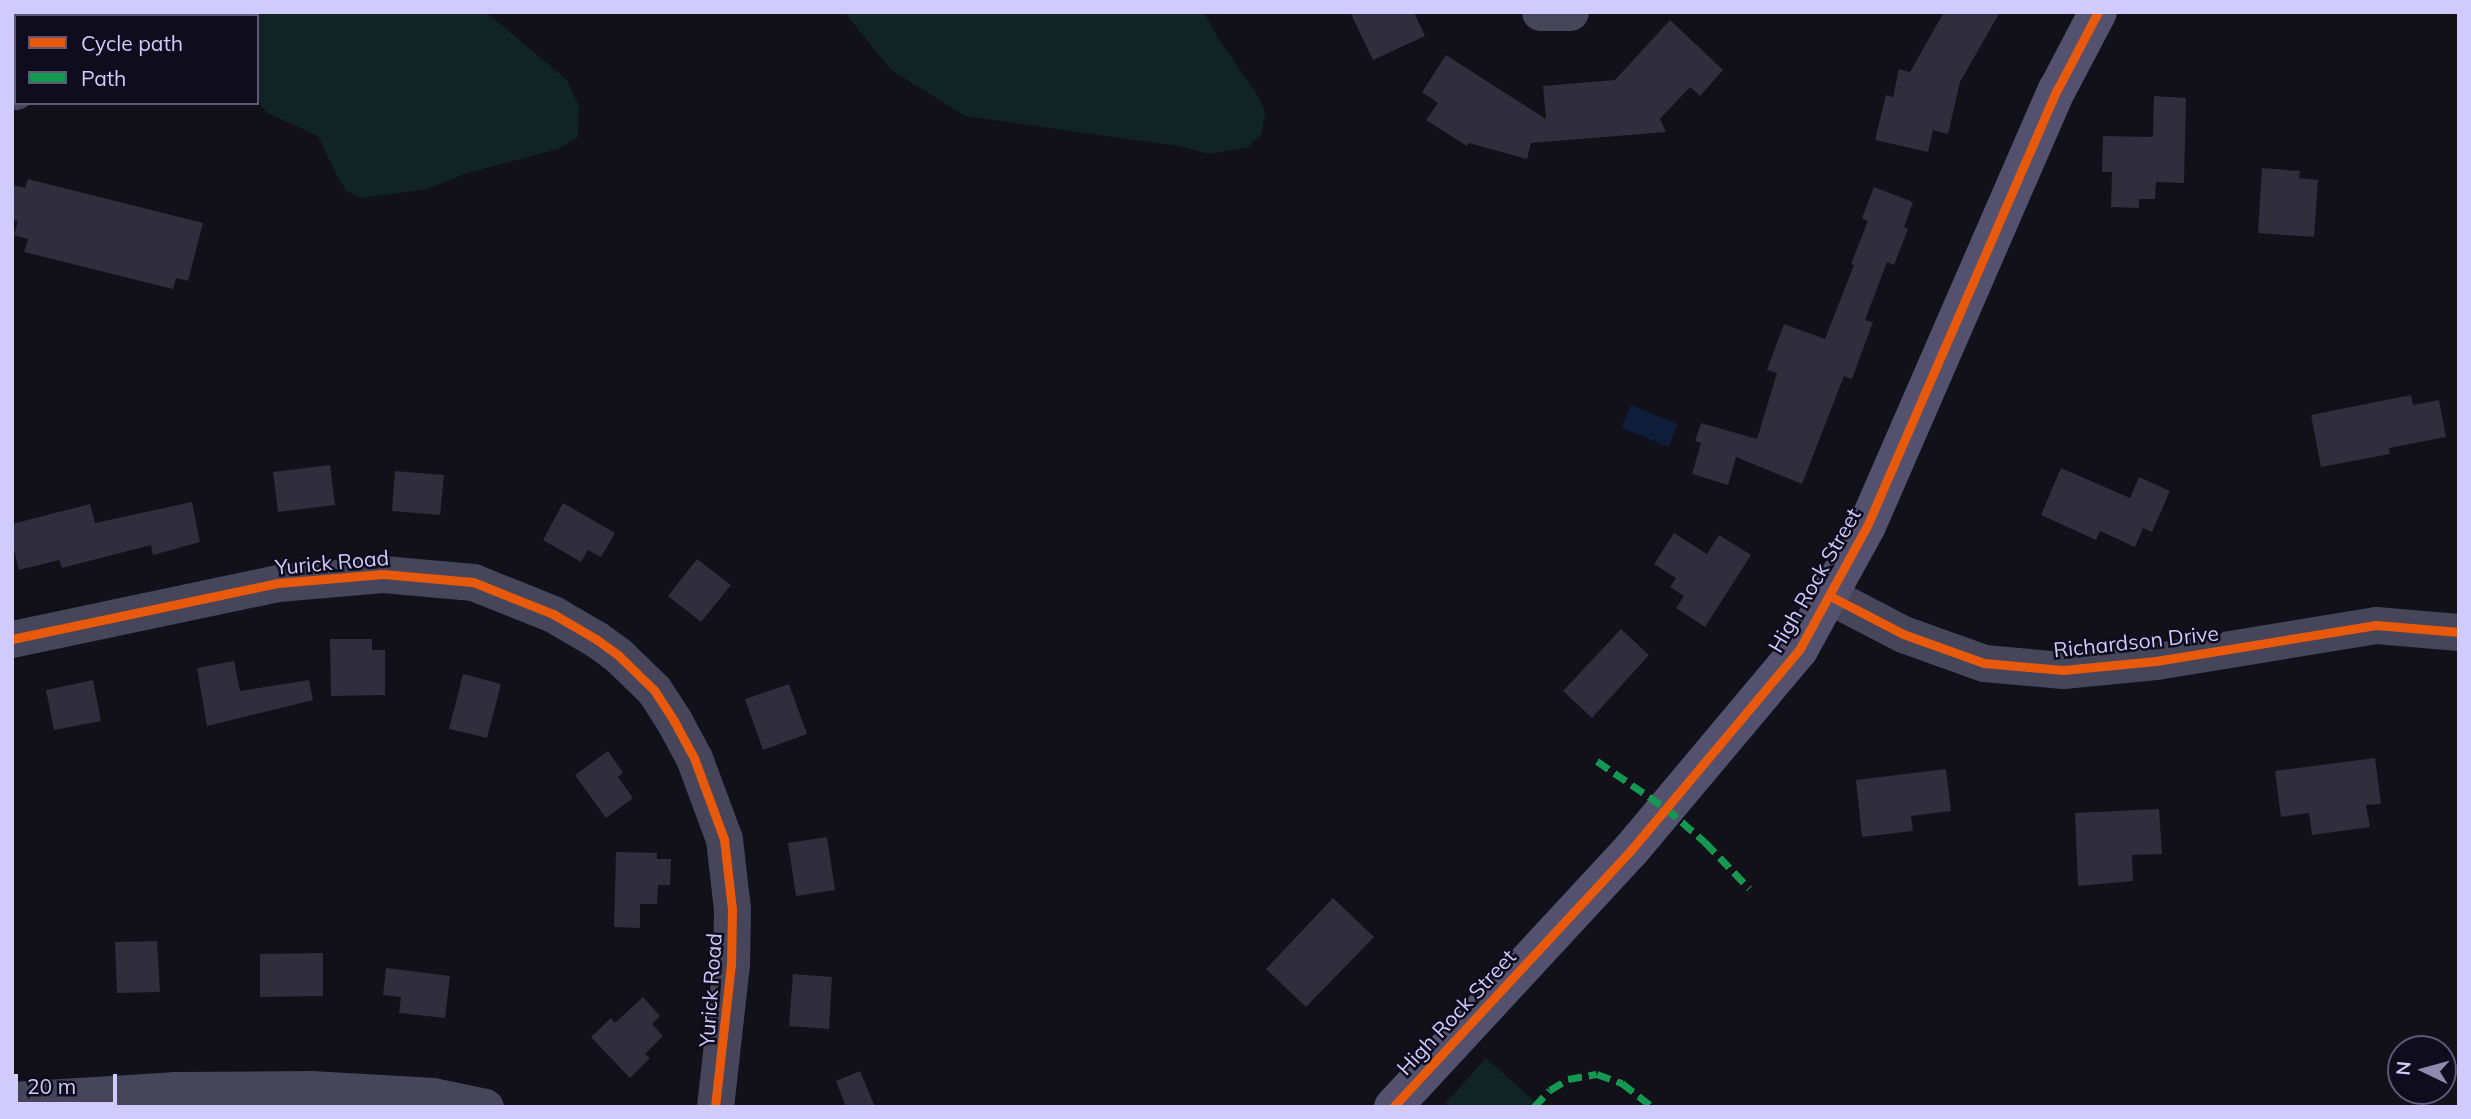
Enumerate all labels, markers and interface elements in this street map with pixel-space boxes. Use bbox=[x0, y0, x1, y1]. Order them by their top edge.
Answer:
legend bbox=[14, 14, 259, 105]
text: Cycle path bbox=[81, 30, 183, 56]
text: Path bbox=[81, 65, 126, 91]
street label: High Rock Street bbox=[1762, 503, 1866, 657]
street label: Yurick Road bbox=[274, 544, 390, 580]
street label: Richardson Drive bbox=[2052, 620, 2220, 662]
street label: Yurick Road bbox=[693, 932, 727, 1048]
street label: High Rock Street bbox=[1391, 944, 1521, 1080]
north arrow bbox=[2387, 1035, 2457, 1105]
scale bar bbox=[18, 1060, 121, 1104]
text: N bbox=[2390, 1060, 2416, 1077]
text: 20 m bbox=[27, 1073, 76, 1099]

